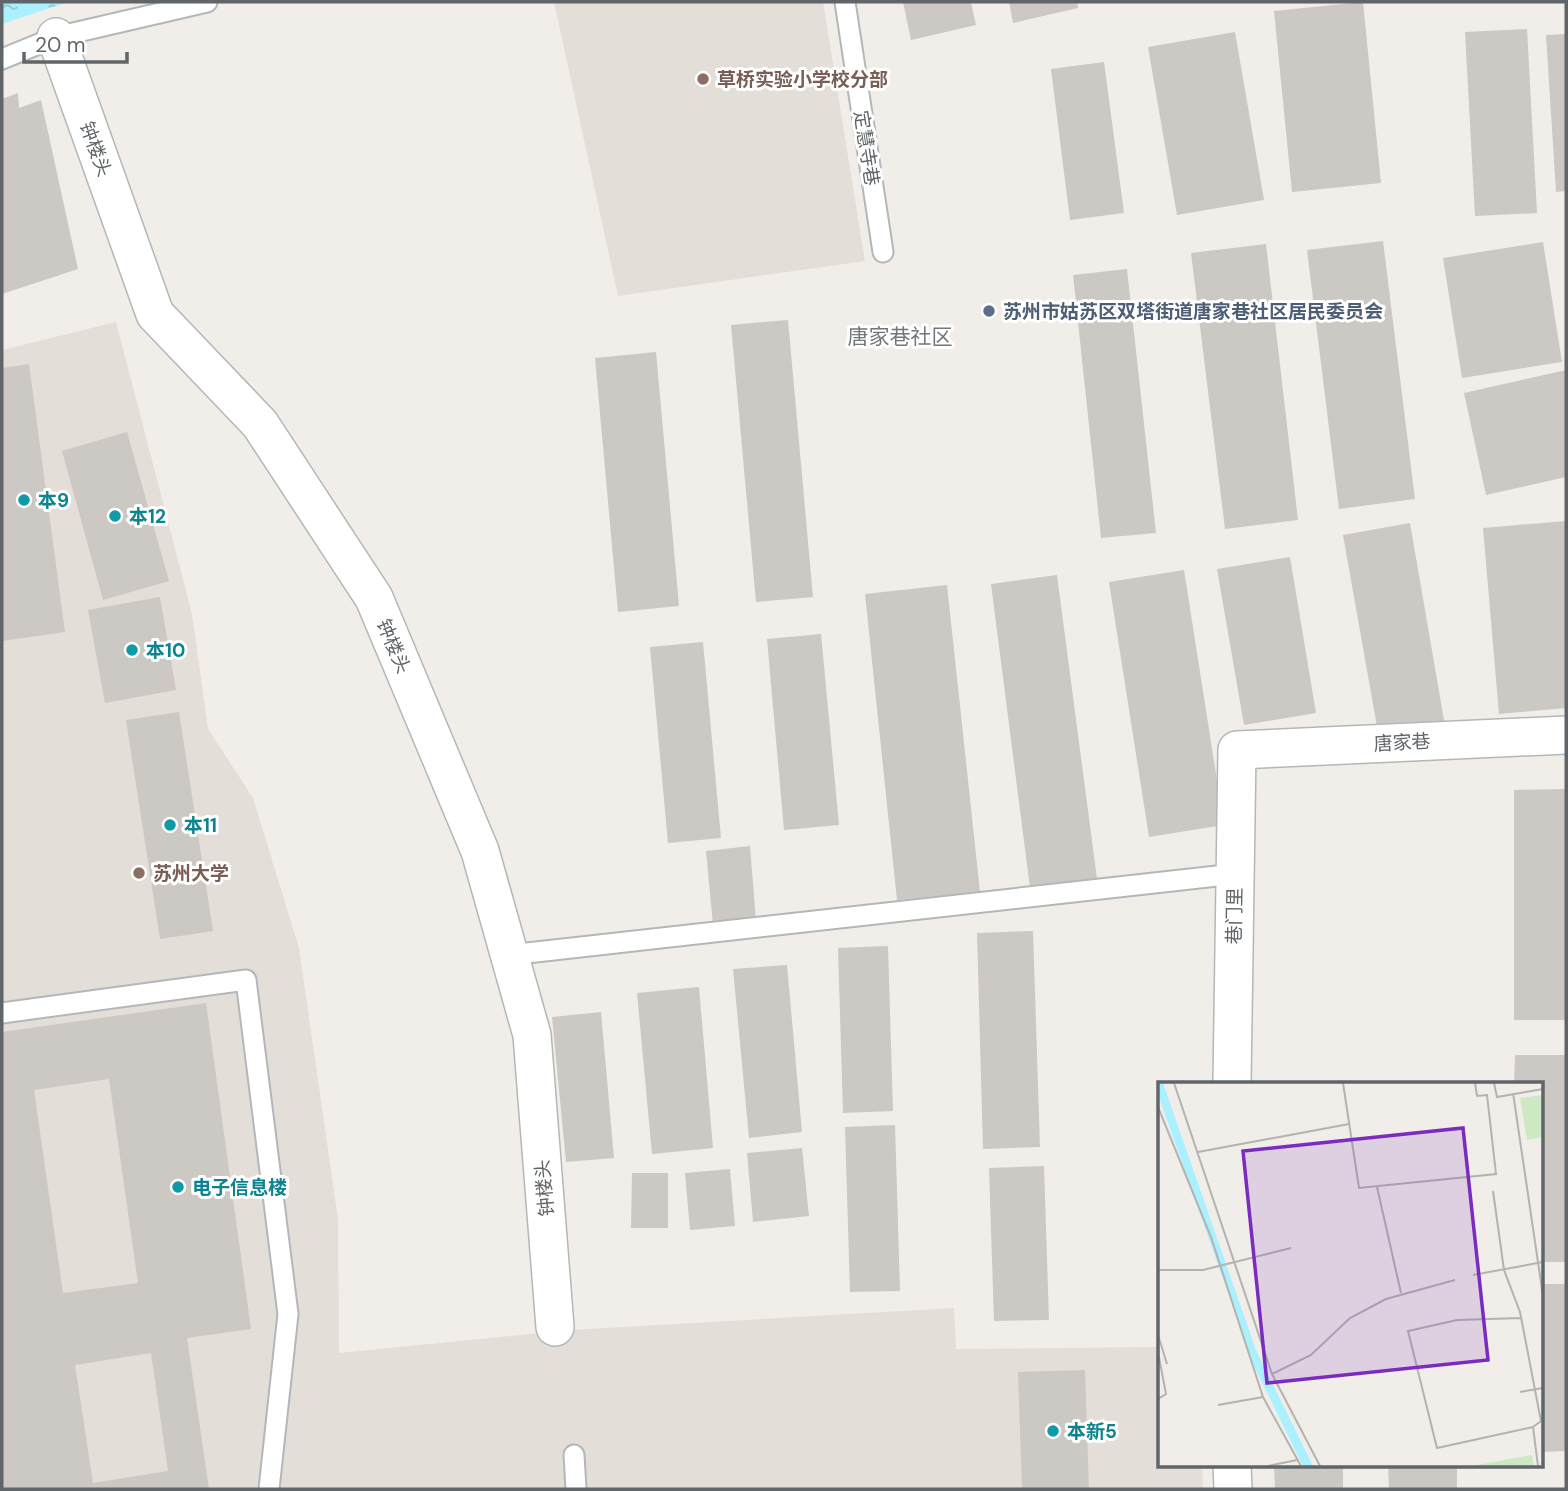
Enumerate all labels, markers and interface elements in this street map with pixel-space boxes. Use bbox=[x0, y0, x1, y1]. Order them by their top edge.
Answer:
scale bar bbox=[24, 21, 128, 65]
text: 20 m bbox=[35, 31, 86, 59]
place label: 草桥实验小学校分部 bbox=[717, 67, 888, 92]
marker: 草桥实验小学校分部 bbox=[695, 71, 711, 87]
street label: 定慧寺巷 bbox=[848, 109, 885, 188]
street label: 钟楼头 bbox=[74, 118, 117, 180]
place label: 苏州市姑苏区双塔街道唐家巷社区居民委员会 bbox=[1003, 299, 1383, 324]
marker: 苏州市姑苏区双塔街道唐家巷社区居民委员会 bbox=[981, 303, 997, 319]
district label: 唐家巷社区 bbox=[848, 323, 953, 351]
place label: 本9 bbox=[38, 488, 69, 513]
marker: 本9 bbox=[16, 492, 32, 508]
place label: 本12 bbox=[129, 504, 166, 529]
marker: 本12 bbox=[107, 508, 123, 524]
street label: 钟楼头 bbox=[371, 615, 416, 677]
place label: 本10 bbox=[146, 638, 185, 663]
marker: 本10 bbox=[124, 642, 140, 658]
street label: 唐家巷 bbox=[1373, 729, 1431, 756]
place label: 本11 bbox=[184, 813, 217, 838]
marker: 本11 bbox=[162, 817, 178, 833]
place label: 苏州大学 bbox=[153, 861, 229, 886]
marker: 苏州大学 bbox=[131, 865, 147, 881]
street label: 巷门里 bbox=[1222, 887, 1247, 945]
inset map bbox=[1158, 1082, 1544, 1466]
street label: 钟楼头 bbox=[530, 1158, 559, 1217]
place label: 电子信息楼 bbox=[192, 1175, 287, 1200]
marker: 电子信息楼 bbox=[170, 1179, 186, 1195]
place label: 本新5 bbox=[1067, 1419, 1117, 1444]
marker: 本新5 bbox=[1045, 1423, 1061, 1439]

